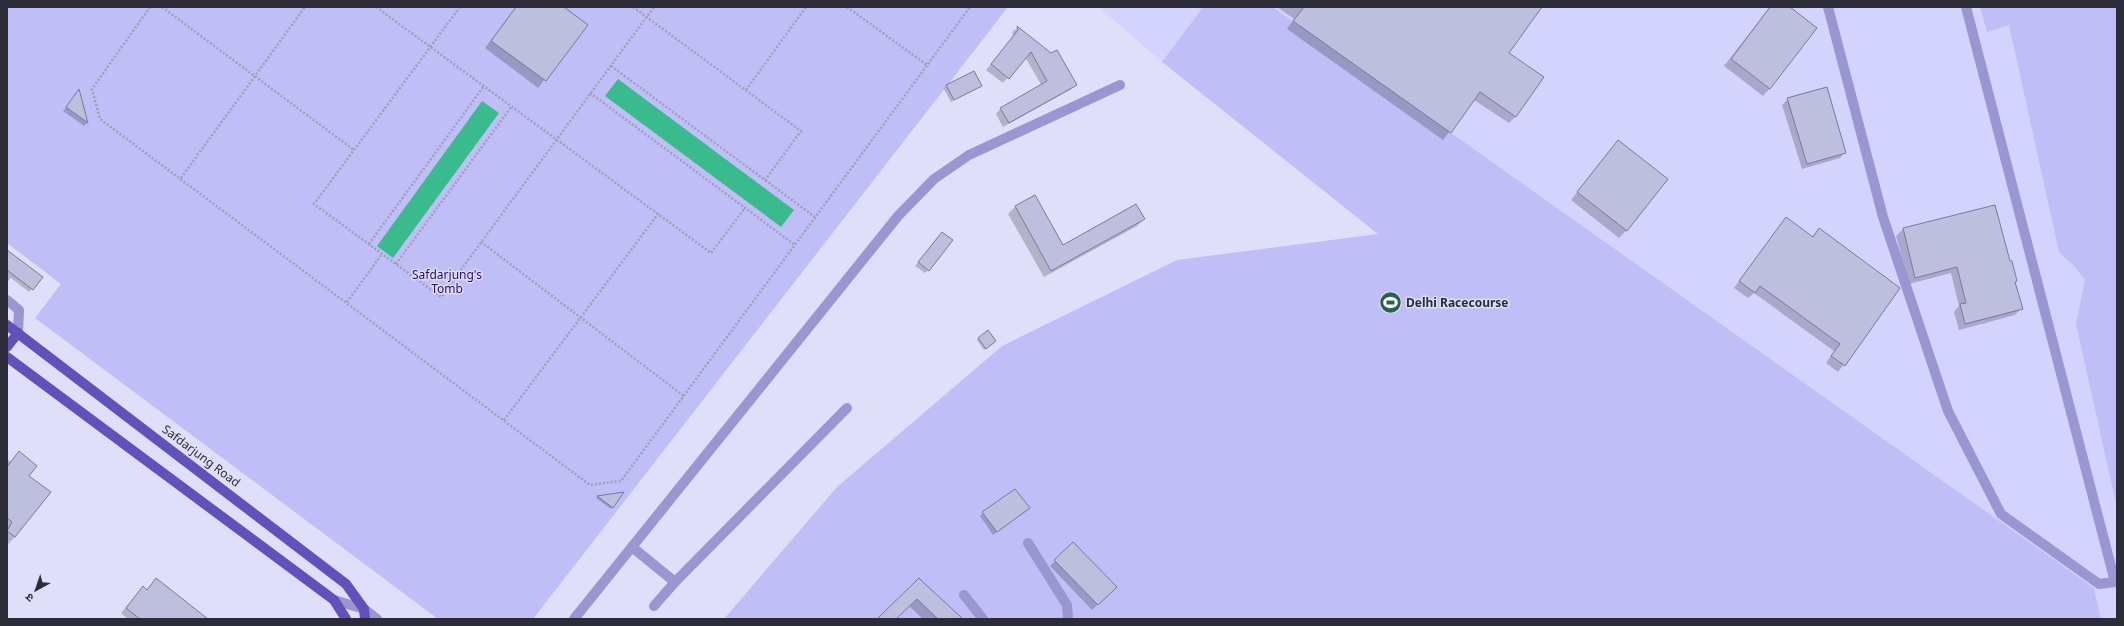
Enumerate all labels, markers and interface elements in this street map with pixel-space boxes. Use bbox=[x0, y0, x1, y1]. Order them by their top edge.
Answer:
park label: Safdarjung's Tomb bbox=[412, 266, 482, 297]
sports icon: Delhi Racecourse bbox=[1377, 290, 1403, 316]
place label: Delhi Racecourse bbox=[1406, 294, 1509, 311]
street label: Safdarjung Road bbox=[159, 421, 244, 491]
north arrow bbox=[16, 570, 56, 610]
text: उ bbox=[22, 590, 37, 606]

